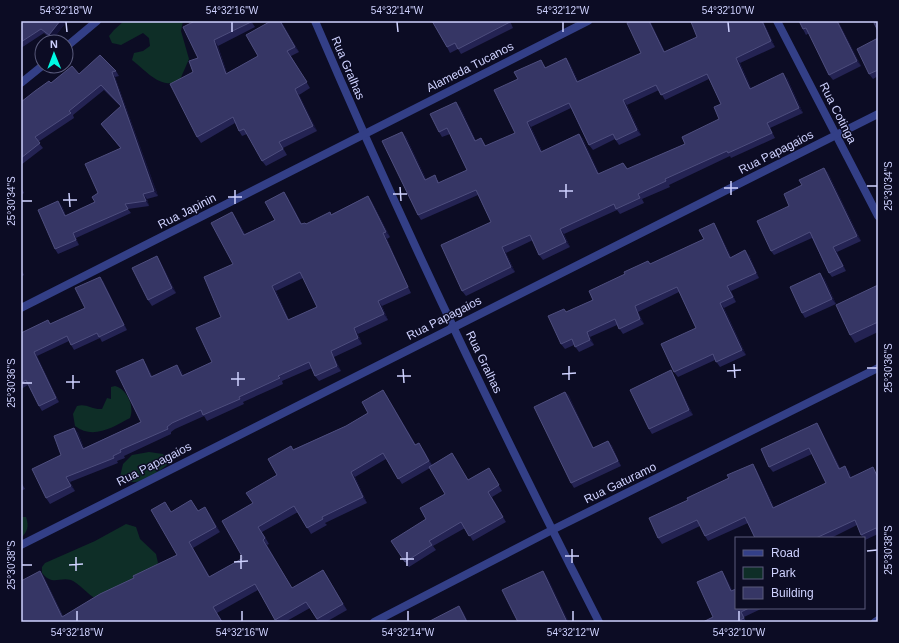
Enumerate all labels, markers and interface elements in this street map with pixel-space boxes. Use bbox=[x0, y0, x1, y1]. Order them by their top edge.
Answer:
text: 54°32'18"W bbox=[40, 5, 93, 16]
text: 54°32'16"W bbox=[206, 5, 259, 16]
text: 54°32'14"W bbox=[371, 5, 424, 16]
text: 54°32'12"W bbox=[537, 5, 590, 16]
text: 54°32'10"W bbox=[702, 5, 755, 16]
north arrow bbox=[34, 34, 74, 74]
street label: Rua Gralhas bbox=[328, 34, 368, 102]
text: N bbox=[50, 38, 58, 50]
street label: Alameda Tucanos bbox=[424, 39, 516, 95]
street label: Rua Cotinga bbox=[817, 80, 860, 146]
street label: Rua Papagaios bbox=[736, 127, 816, 177]
text: 25°30'34"S bbox=[883, 161, 894, 211]
text: 25°30'34"S bbox=[6, 176, 17, 226]
street label: Rua Japinin bbox=[156, 190, 218, 232]
street label: Rua Papagaios bbox=[404, 293, 484, 343]
street label: Rua Gralhas bbox=[463, 329, 505, 395]
text: 25°30'36"S bbox=[883, 343, 894, 393]
text: 25°30'36"S bbox=[6, 358, 17, 408]
street label: Rua Papagaios bbox=[114, 439, 194, 489]
street label: Rua Gaturamo bbox=[582, 459, 659, 507]
text: 25°30'38"S bbox=[883, 525, 894, 575]
legend bbox=[735, 537, 865, 609]
text: 25°30'38"S bbox=[6, 540, 17, 590]
text: Road bbox=[771, 546, 800, 560]
text: Park bbox=[771, 566, 797, 580]
text: Building bbox=[771, 586, 814, 600]
text: 54°32'18"W bbox=[51, 627, 104, 638]
text: 54°32'16"W bbox=[216, 627, 269, 638]
text: 54°32'14"W bbox=[382, 627, 435, 638]
text: 54°32'12"W bbox=[547, 627, 600, 638]
text: 54°32'10"W bbox=[713, 627, 766, 638]

